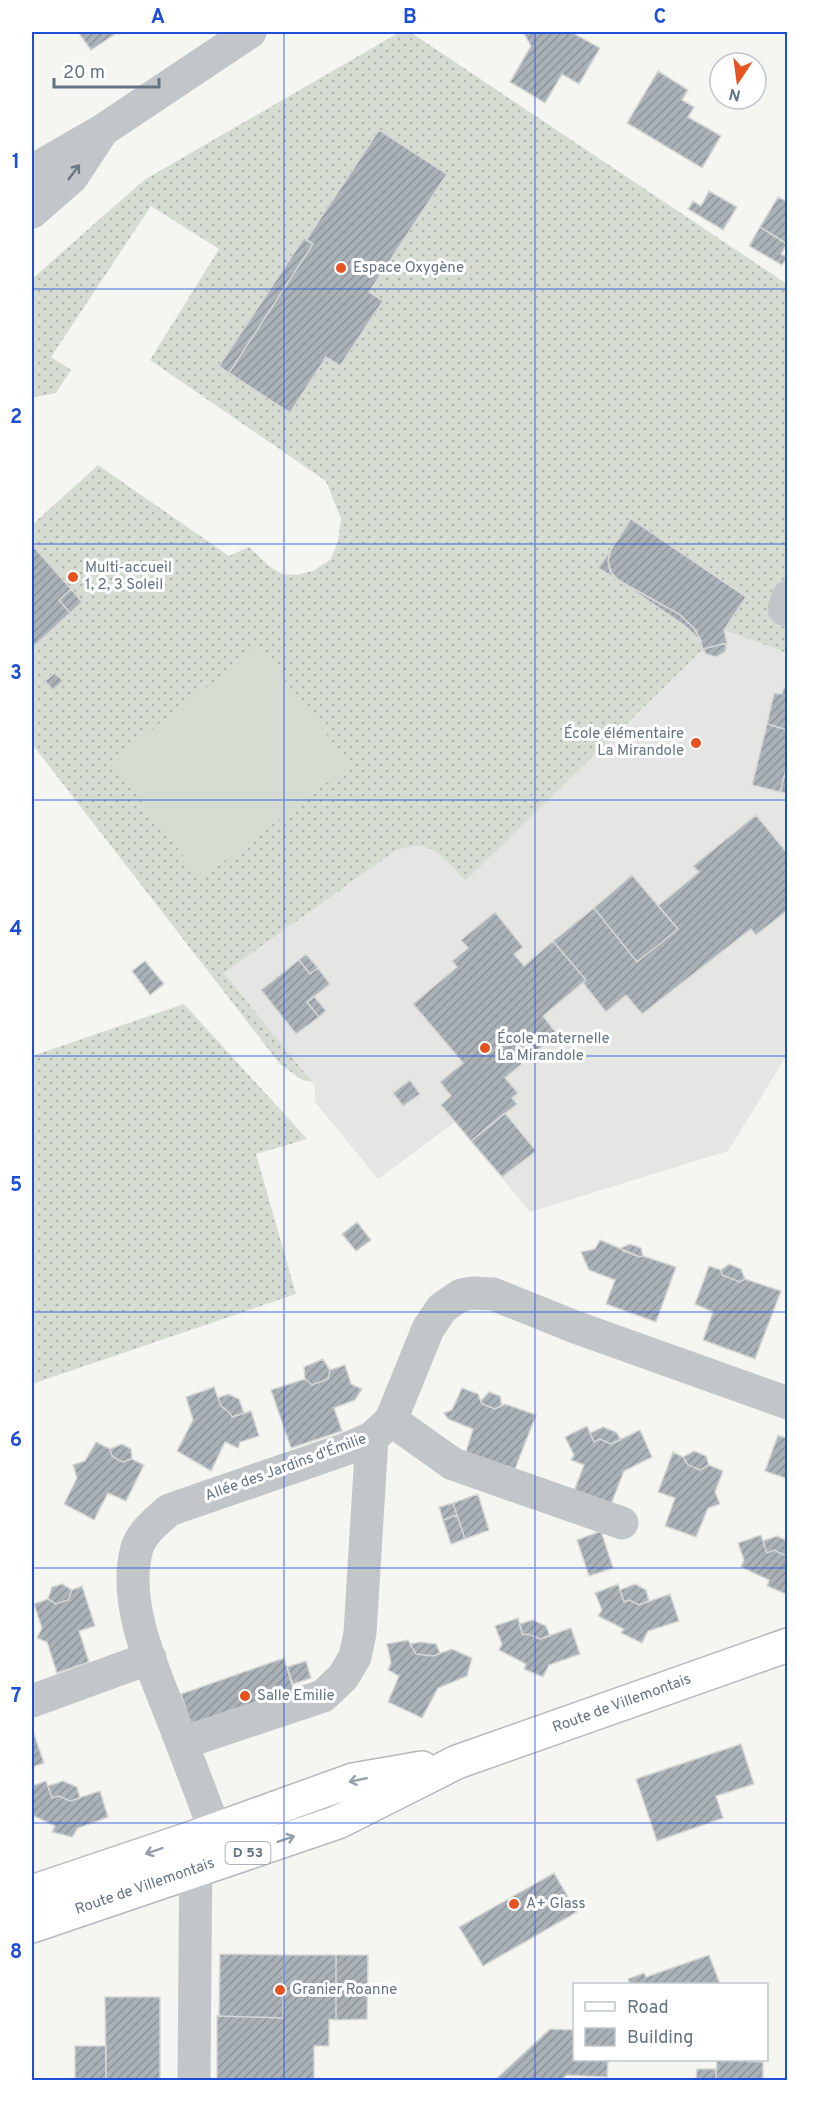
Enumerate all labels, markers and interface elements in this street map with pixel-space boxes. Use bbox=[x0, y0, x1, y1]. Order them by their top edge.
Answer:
text: A bbox=[151, 5, 165, 31]
text: B bbox=[403, 5, 417, 31]
text: C bbox=[654, 5, 666, 31]
scale bar bbox=[54, 51, 159, 89]
north arrow bbox=[708, 51, 768, 111]
text: 20 m bbox=[63, 62, 105, 85]
text: N bbox=[727, 83, 743, 105]
text: 1 bbox=[12, 150, 20, 176]
one-way arrow bbox=[68, 165, 81, 181]
place label: Espace Oxygène bbox=[353, 259, 464, 278]
marker: Espace Oxygène bbox=[334, 261, 348, 275]
text: 2 bbox=[10, 405, 22, 431]
place label: Multi-accueil 1, 2, 3 Soleil bbox=[85, 559, 172, 595]
marker: Multi-accueil 1, 2, 3 Soleil bbox=[66, 570, 80, 584]
text: 3 bbox=[10, 661, 22, 687]
place label: École élémentaire La Mirandole bbox=[564, 724, 684, 761]
marker: École élémentaire La Mirandole bbox=[689, 736, 703, 750]
text: 4 bbox=[10, 917, 22, 943]
place label: École maternelle La Mirandole bbox=[497, 1029, 610, 1066]
marker: École maternelle La Mirandole bbox=[478, 1041, 492, 1055]
text: 5 bbox=[10, 1173, 22, 1199]
text: 6 bbox=[10, 1428, 22, 1454]
street label: Allée des Jardins d'Émilie bbox=[202, 1429, 369, 1506]
street label: Route de Villemontais bbox=[550, 1670, 694, 1738]
text: 7 bbox=[11, 1684, 21, 1710]
place label: Salle Emilie bbox=[257, 1687, 335, 1706]
marker: Salle Emilie bbox=[238, 1689, 252, 1703]
one-way arrow bbox=[348, 1774, 367, 1786]
one-way arrow bbox=[276, 1833, 295, 1844]
road number: D 53 bbox=[226, 1842, 270, 1864]
one-way arrow bbox=[145, 1846, 164, 1857]
street label: Route de Villemontais bbox=[73, 1854, 217, 1920]
place label: A+ Glass bbox=[526, 1895, 586, 1914]
marker: A+ Glass bbox=[507, 1897, 521, 1911]
text: 8 bbox=[10, 1940, 22, 1966]
place label: Granier Roanne bbox=[292, 1981, 397, 2000]
marker: Granier Roanne bbox=[273, 1983, 287, 1997]
legend bbox=[573, 1983, 768, 2061]
text: Road bbox=[627, 1997, 669, 2020]
text: Building bbox=[627, 2027, 693, 2050]

